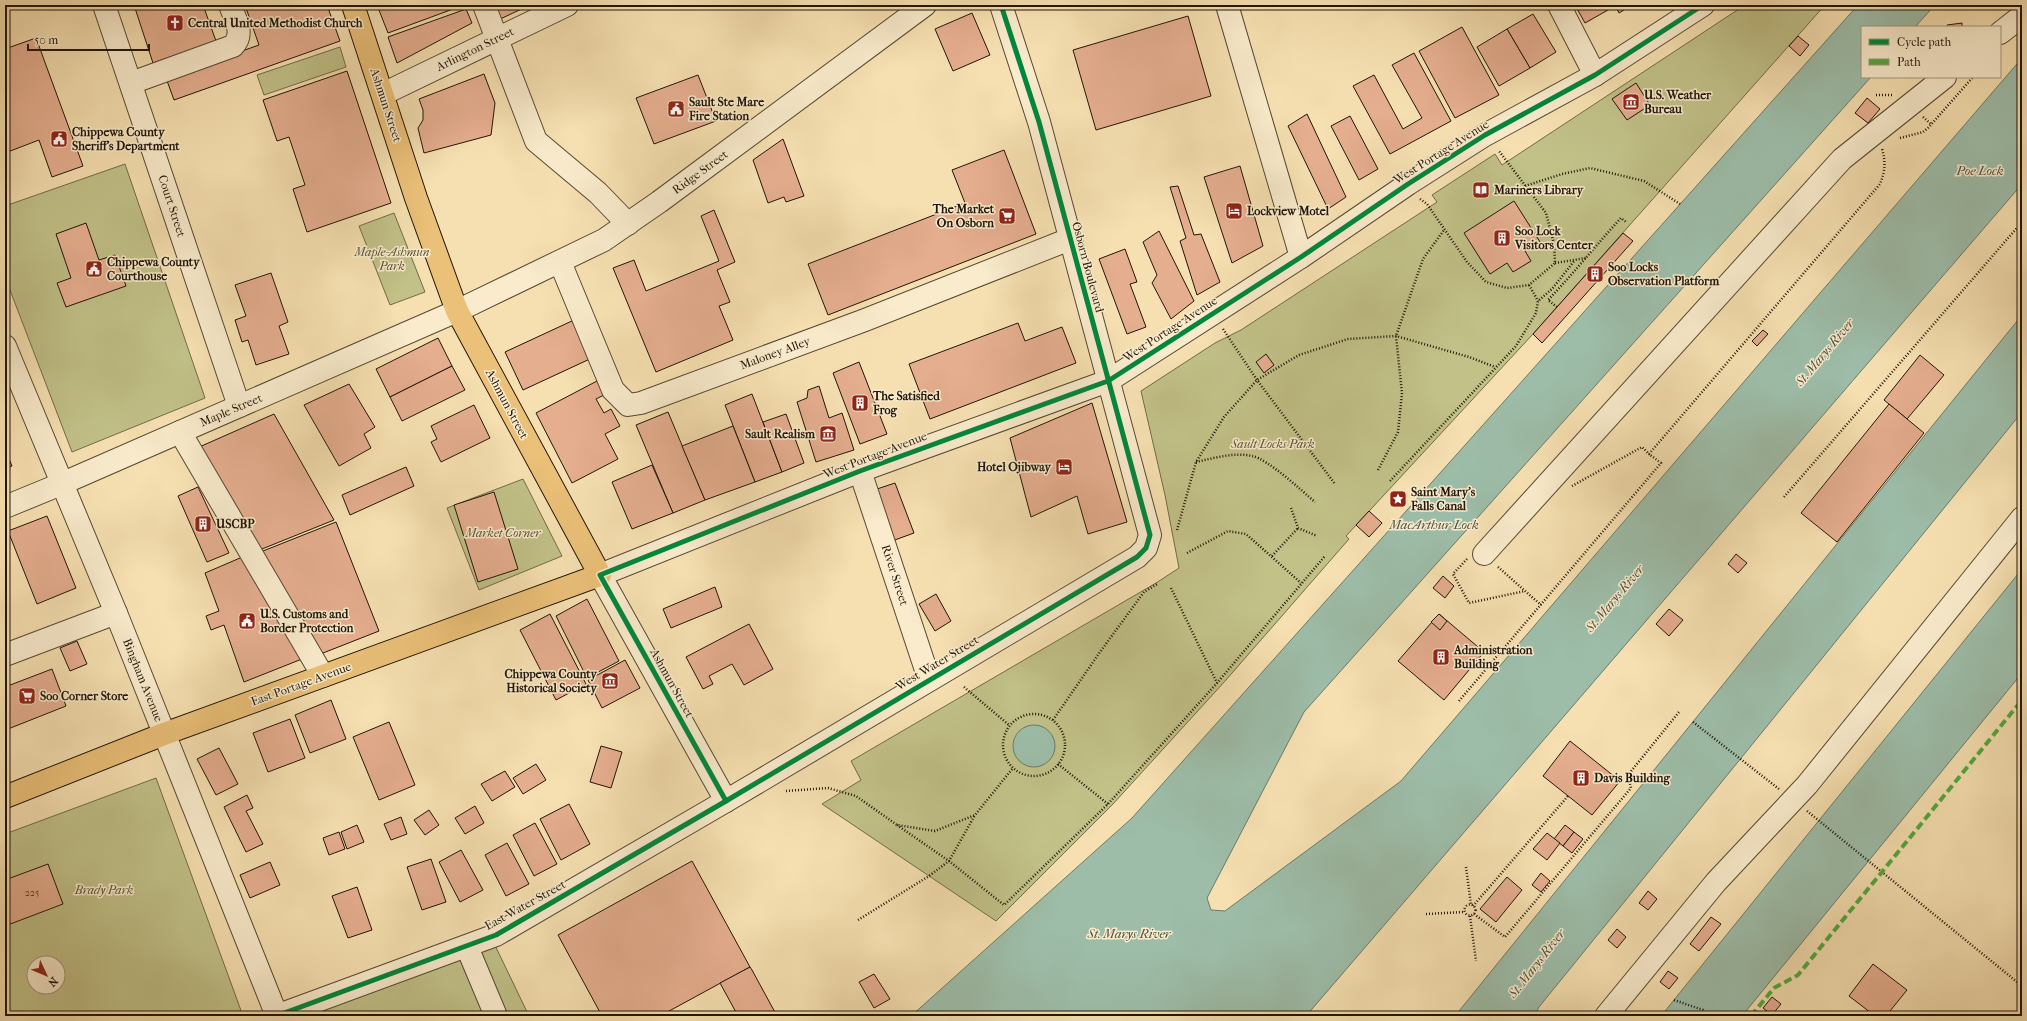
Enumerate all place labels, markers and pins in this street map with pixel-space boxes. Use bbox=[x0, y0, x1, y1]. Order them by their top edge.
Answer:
church icon: Central United Methodist Church bbox=[165, 13, 185, 33]
place label: Central United Methodist Church bbox=[188, 16, 363, 30]
place label: U.S. Weather Bureau bbox=[1643, 88, 1712, 116]
museum icon: U.S. Weather Bureau bbox=[1621, 92, 1641, 112]
place label: Sault Ste Mare Fire Station bbox=[688, 95, 764, 123]
public building icon: Sault Ste Mare Fire Station bbox=[666, 99, 686, 119]
place label: Chippewa County Sheriff's Department bbox=[72, 125, 180, 154]
public building icon: Chippewa County Sheriff's Department bbox=[49, 129, 69, 149]
library icon: Mariners Library bbox=[1471, 180, 1491, 200]
place label: Mariners Library bbox=[1493, 183, 1584, 198]
hotel icon: Lockview Motel bbox=[1224, 201, 1244, 221]
place label: The Market On Osborn bbox=[932, 202, 995, 230]
place label: Lockview Motel bbox=[1247, 204, 1330, 218]
supermarket icon: The Market On Osborn bbox=[997, 206, 1017, 226]
place label: Soo Lock Visitors Center bbox=[1514, 224, 1594, 252]
building icon: Soo Lock Visitors Center bbox=[1492, 228, 1512, 248]
place label: Chippewa County Courthouse bbox=[107, 255, 200, 283]
public building icon: Chippewa County Courthouse bbox=[84, 259, 104, 279]
place label: Soo Locks Observation Platform bbox=[1608, 260, 1720, 288]
building icon: Soo Locks Observation Platform bbox=[1585, 264, 1605, 284]
place label: The Satisfied Frog bbox=[872, 389, 940, 418]
building icon: The Satisfied Frog bbox=[850, 393, 870, 413]
museum icon: Sault Realism bbox=[818, 424, 838, 444]
place label: Sault Realism bbox=[745, 427, 816, 441]
hotel icon: Hotel Ojibway bbox=[1054, 457, 1074, 477]
place label: Hotel Ojibway bbox=[977, 460, 1052, 475]
place label: Saint Mary's Falls Canal bbox=[1410, 485, 1476, 513]
place icon: Saint Mary's Falls Canal bbox=[1388, 489, 1408, 509]
building icon: USCBP bbox=[193, 514, 213, 534]
place label: USCBP bbox=[215, 517, 255, 531]
place label: U.S. Customs and Border Protection bbox=[259, 607, 354, 635]
public building icon: U.S. Customs and Border Protection bbox=[237, 611, 257, 631]
place label: Administration Building bbox=[1453, 643, 1533, 672]
building icon: Administration Building bbox=[1431, 647, 1451, 667]
place label: Chippewa County Historical Society bbox=[504, 667, 598, 696]
museum icon: Chippewa County Historical Society bbox=[600, 671, 620, 691]
supermarket icon: Soo Corner Store bbox=[17, 686, 37, 706]
place label: Soo Corner Store bbox=[40, 689, 128, 703]
building icon: Davis Building bbox=[1571, 768, 1591, 788]
place label: Davis Building bbox=[1594, 771, 1670, 786]

